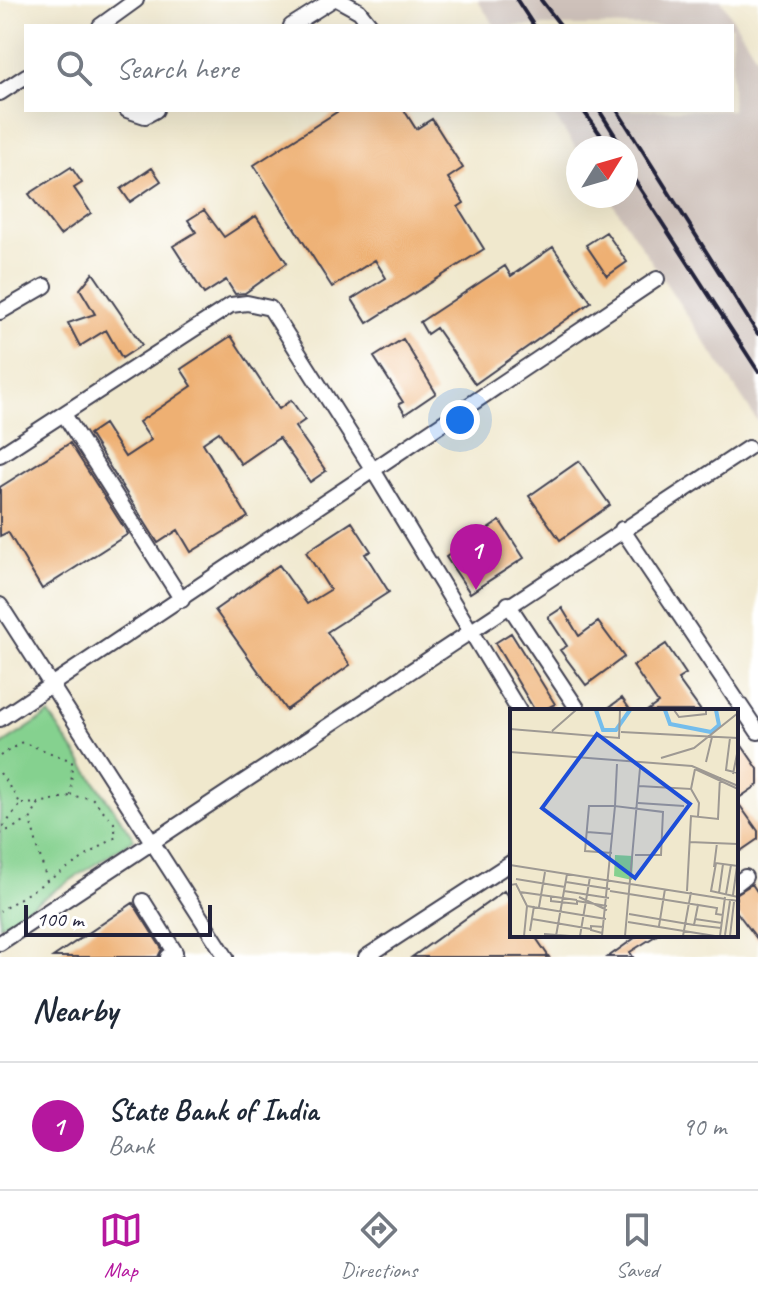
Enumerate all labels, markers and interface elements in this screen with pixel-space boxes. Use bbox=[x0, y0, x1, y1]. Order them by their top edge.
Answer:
search box bbox=[24, 24, 734, 112]
icon: search bbox=[52, 46, 96, 90]
text: Search here bbox=[116, 49, 238, 87]
north arrow bbox=[566, 136, 638, 208]
your location bbox=[440, 400, 480, 440]
pin: 1 bbox=[450, 524, 502, 590]
inset map bbox=[510, 709, 738, 937]
scale bar bbox=[24, 901, 212, 937]
text: 100 m bbox=[36, 905, 83, 933]
text: Nearby bbox=[32, 988, 118, 1031]
text: State Bank of India bbox=[108, 1091, 318, 1129]
text: 1 bbox=[52, 1110, 64, 1143]
text: 90 m bbox=[682, 1110, 726, 1143]
text: Bank bbox=[108, 1129, 154, 1162]
tab: Map bbox=[99, 1208, 143, 1284]
tab: Directions bbox=[341, 1208, 417, 1284]
tab: Saved bbox=[615, 1208, 659, 1284]

